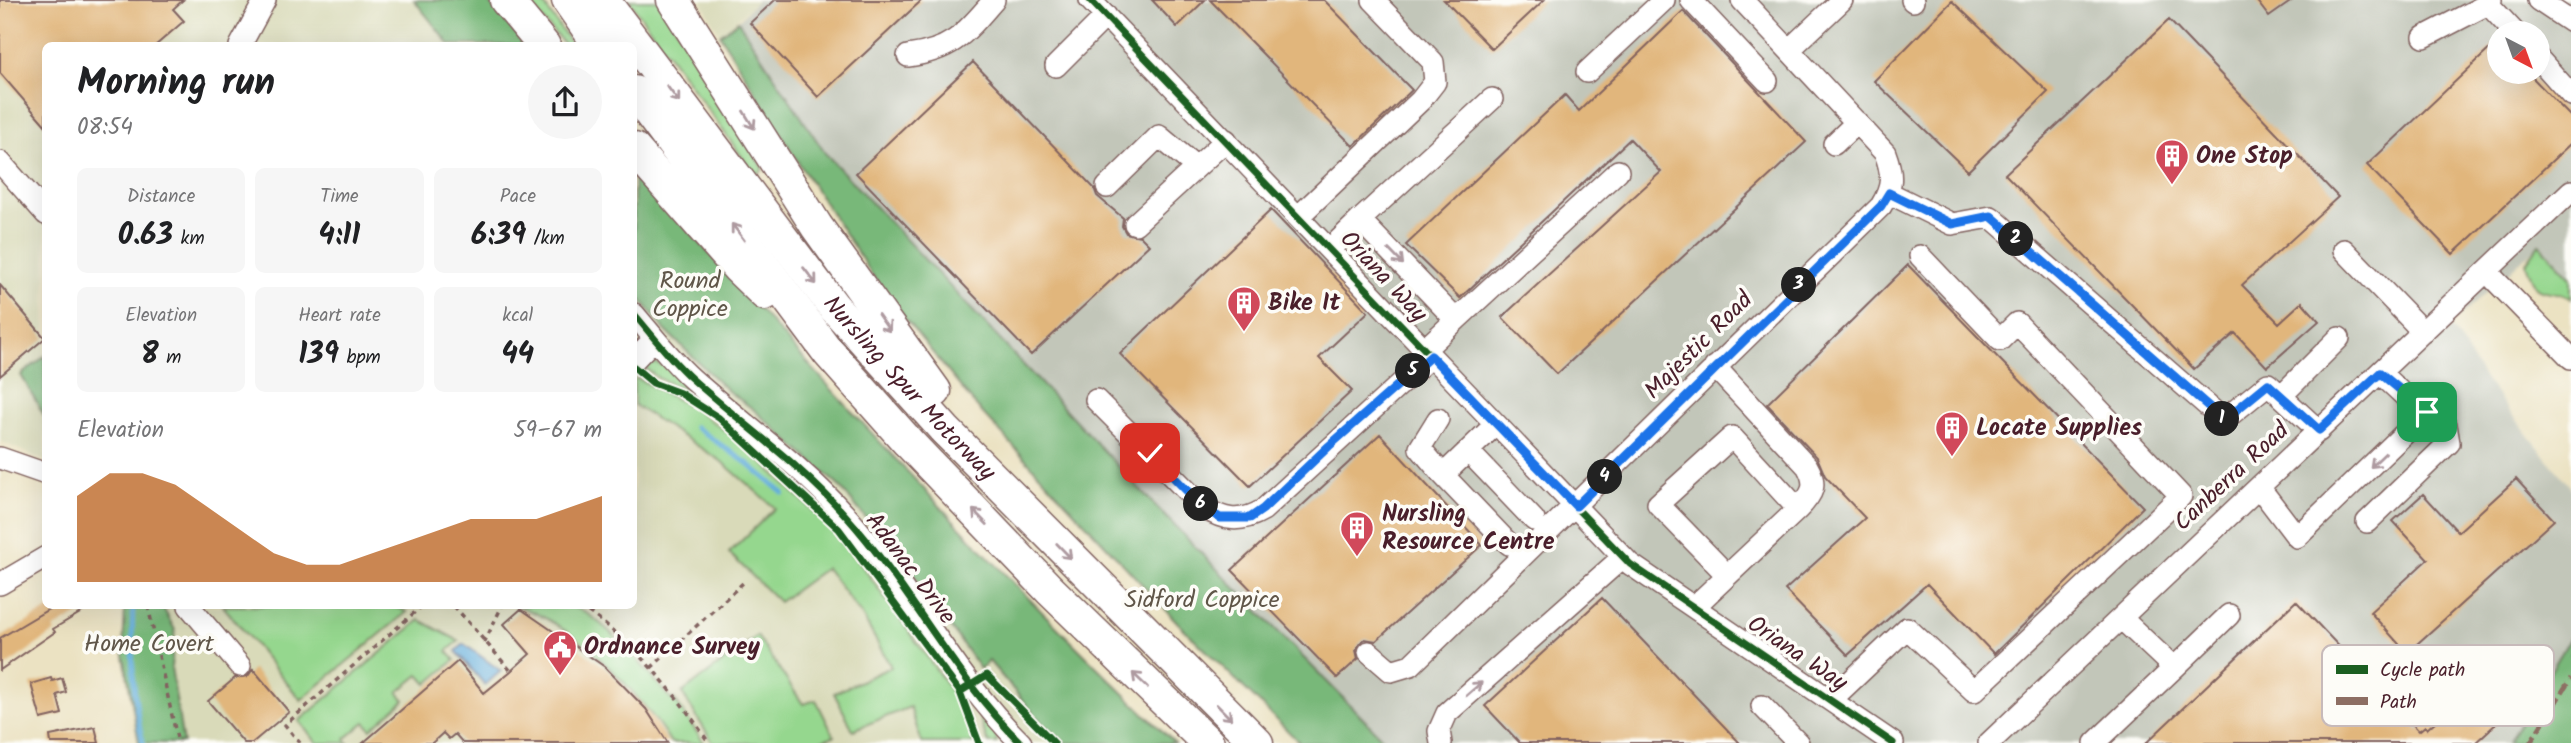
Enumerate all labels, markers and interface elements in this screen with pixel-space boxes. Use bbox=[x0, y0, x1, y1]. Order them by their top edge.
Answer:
north arrow bbox=[2487, 21, 2550, 84]
map controls bbox=[2487, 21, 2550, 84]
text: Morning run bbox=[77, 54, 275, 114]
button: share bbox=[528, 65, 602, 139]
one-way arrow bbox=[666, 84, 680, 103]
text: 08:54 bbox=[77, 110, 133, 146]
one-way arrow bbox=[742, 110, 757, 129]
building icon: One Stop bbox=[2153, 137, 2191, 186]
place label: One Stop bbox=[2196, 137, 2293, 176]
text: Distance bbox=[127, 182, 195, 212]
text: Time bbox=[320, 182, 359, 212]
text: Pace bbox=[500, 182, 536, 212]
text: 0.63 bbox=[118, 212, 173, 260]
text: 4:11 bbox=[319, 212, 360, 260]
text: 6:39 bbox=[471, 212, 526, 260]
street label: Oriana Way bbox=[1330, 222, 1437, 333]
pin: 2 bbox=[1998, 222, 2034, 256]
text: 2 bbox=[2010, 223, 2021, 253]
text: km bbox=[173, 224, 205, 254]
text: /km bbox=[526, 224, 565, 254]
one-way arrow bbox=[731, 224, 746, 242]
one-way arrow bbox=[1388, 249, 1405, 266]
park label: Round Coppice bbox=[652, 262, 728, 329]
one-way arrow bbox=[803, 266, 818, 284]
pin: 3 bbox=[1782, 268, 1816, 302]
text: 3 bbox=[1793, 269, 1804, 299]
street label: Majestic Road bbox=[1635, 282, 1763, 410]
building icon: Bike It bbox=[1225, 284, 1263, 333]
place label: Bike It bbox=[1268, 284, 1341, 323]
street label: Nursling Spur Motorway bbox=[812, 287, 1006, 491]
text: Elevation bbox=[125, 301, 197, 331]
text: Heart rate bbox=[298, 301, 381, 331]
text: kcal bbox=[502, 301, 533, 331]
one-way arrow bbox=[876, 313, 891, 332]
text: 8 bbox=[141, 331, 159, 379]
text: 139 bbox=[298, 331, 339, 379]
text: 44 bbox=[501, 331, 534, 379]
text: m bbox=[159, 343, 181, 373]
text: bpm bbox=[339, 343, 381, 373]
pin: 5 bbox=[1396, 354, 1430, 388]
text: 5 bbox=[1408, 355, 1417, 385]
pin bbox=[2397, 382, 2457, 442]
icon: arrive bbox=[2408, 393, 2446, 431]
pin: 1 bbox=[2204, 402, 2240, 436]
text: 1 bbox=[2219, 403, 2224, 433]
building icon: Locate Supplies bbox=[1933, 409, 1971, 458]
place label: Locate Supplies bbox=[1976, 409, 2142, 448]
street label: Canberra Road bbox=[2165, 412, 2300, 541]
text: Elevation bbox=[77, 413, 164, 449]
text: 59–67 m bbox=[513, 413, 602, 449]
pin bbox=[1120, 423, 1180, 483]
icon: check bbox=[1131, 434, 1169, 472]
one-way arrow bbox=[2369, 451, 2386, 468]
pin: 4 bbox=[1588, 460, 1622, 494]
text: 4 bbox=[1599, 461, 1610, 491]
pin: 6 bbox=[1184, 486, 1218, 522]
text: 6 bbox=[1195, 488, 1206, 518]
place label: Nursling Resource Centre bbox=[1382, 495, 1555, 562]
street label: Adanac Drive bbox=[855, 504, 965, 634]
one-way arrow bbox=[972, 509, 989, 526]
building icon: Nursling Resource Centre bbox=[1338, 509, 1376, 558]
one-way arrow bbox=[1055, 542, 1072, 559]
park label: Sidford Coppice bbox=[1124, 581, 1280, 620]
street label: Oriana Way bbox=[1739, 606, 1856, 703]
park label: Home Covert bbox=[84, 625, 215, 664]
public building icon: Ordnance Survey bbox=[541, 628, 579, 677]
place label: Ordnance Survey bbox=[584, 628, 760, 667]
legend bbox=[2322, 645, 2554, 726]
text: Cycle path bbox=[2380, 656, 2465, 686]
one-way arrow bbox=[1132, 671, 1149, 688]
one-way arrow bbox=[1465, 681, 1483, 697]
text: Path bbox=[2380, 688, 2417, 718]
one-way arrow bbox=[1215, 704, 1232, 721]

